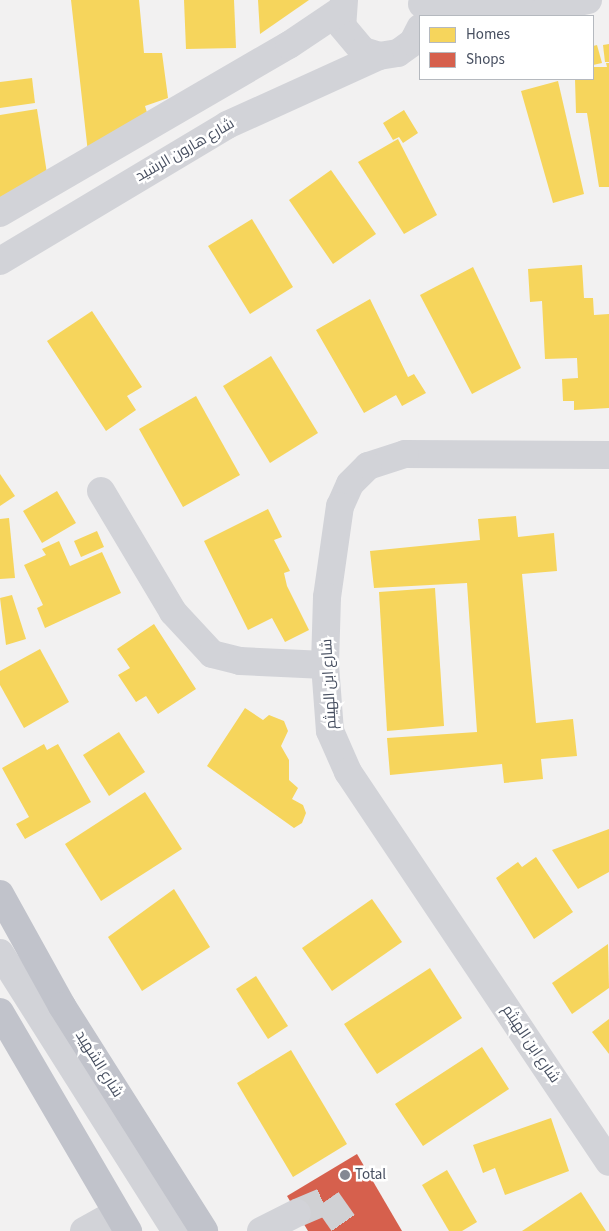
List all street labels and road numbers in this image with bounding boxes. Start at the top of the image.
street label: شارع هارون الرشيد [132,114,238,186]
street label: شارع ابن الهيثم [318,638,340,730]
street label: شارع ابن الهيثم [498,1002,564,1086]
street label: شارع الشهيد [71,1027,127,1101]

